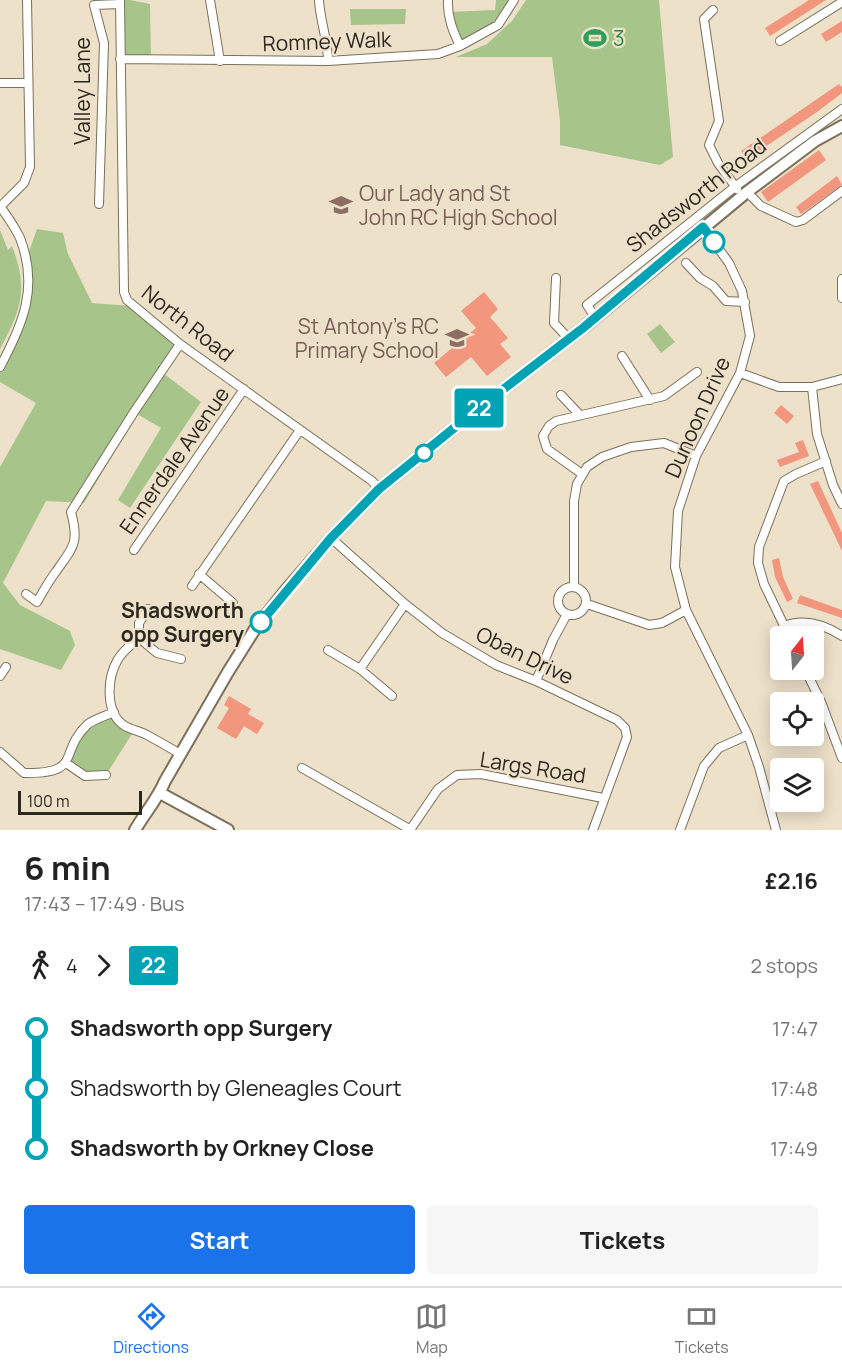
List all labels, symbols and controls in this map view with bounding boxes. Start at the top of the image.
place label: 3 [613,24,625,52]
street label: Romney Walk [262,25,392,57]
sports icon: 3 [582,25,608,51]
street label: Valley Lane [68,37,96,145]
street label: Shadsworth Road [620,131,772,259]
place label: Our Lady and St John RC High School [359,179,558,231]
school or university icon: Our Lady and St John RC High School [328,192,354,218]
unlabelled marker [703,231,725,253]
street label: North Road [136,278,240,368]
place label: St Antony's RC Primary School [295,312,439,364]
school or university icon: St Antony's RC Primary School [444,325,470,351]
street label: Dunoon Drive [658,352,736,482]
street label: Ennerdale Avenue [113,381,235,539]
line badge: 22 [452,388,506,428]
text: 22 [466,394,492,422]
unlabelled marker [415,444,433,462]
place label: Shadsworth opp Surgery [121,596,244,648]
marker: Shadsworth opp Surgery [250,611,272,633]
street label: Oban Drive [472,619,578,691]
north arrow [770,626,824,680]
map controls [770,626,824,812]
button: locate [770,692,824,746]
street label: Largs Road [478,745,588,789]
button: layers [770,758,824,812]
scale bar [18,788,142,816]
text: 100 m [27,790,70,812]
text: 6 min [24,845,111,890]
text: £2.16 [765,866,818,896]
text: 17:43 – 17:49 · Bus [24,890,184,917]
icon: walk [24,949,57,982]
icon: forward [87,949,120,982]
text: 22 [141,951,166,979]
text: 4 [66,952,78,979]
text: 2 stops [750,952,818,979]
text: Shadsworth opp Surgery [70,1013,332,1043]
text: 17:47 [772,1015,818,1042]
text: Shadsworth by Gleneagles Court [70,1073,402,1103]
text: 17:48 [771,1075,818,1102]
text: Shadsworth by Orkney Close [70,1133,374,1163]
text: 17:49 [770,1135,818,1162]
button: Start [24,1205,415,1274]
button: Tickets [427,1205,818,1274]
tab: Directions [113,1300,189,1358]
tab: Map [415,1300,448,1358]
tab: Tickets [675,1300,729,1358]

